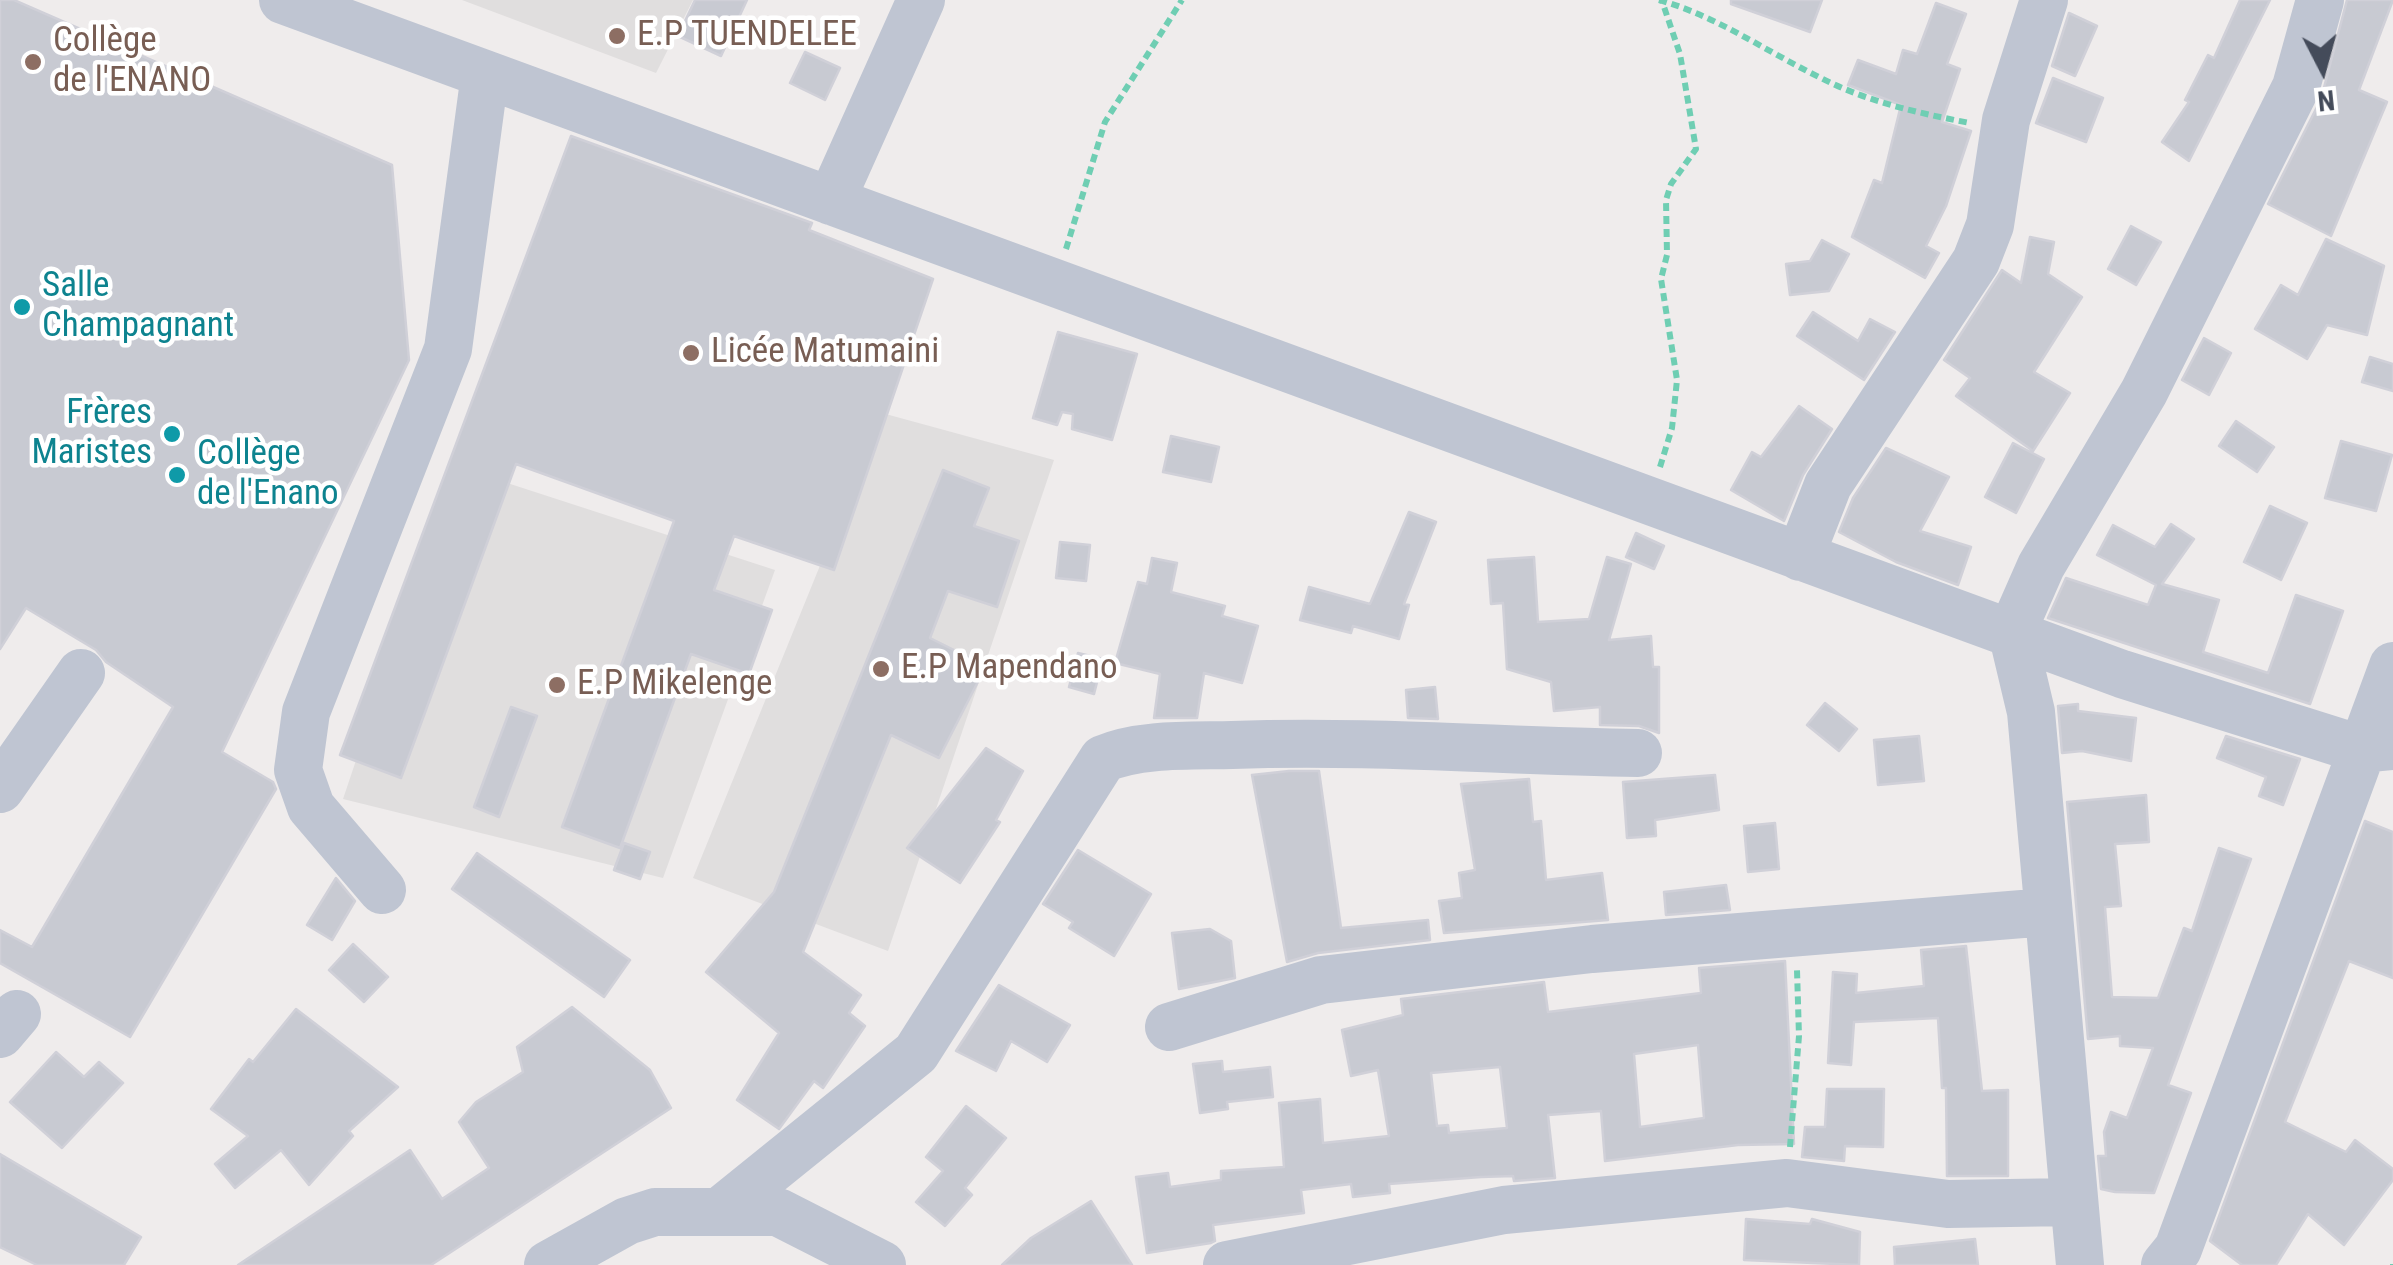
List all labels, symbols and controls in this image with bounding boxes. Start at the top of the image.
place label: E.P TUENDELEE [637,15,857,57]
north arrow [2273,20,2373,120]
place label: Collège de l'ENANO [53,21,211,103]
marker: E.P TUENDELEE [606,25,628,47]
marker: Collège de l'ENANO [22,51,44,73]
text: N [2316,83,2336,118]
place label: Salle Champagnant [42,266,234,348]
marker: Salle Champagnant [11,296,33,318]
place label: Licée Matumaini [711,332,939,374]
marker: Licée Matumaini [680,342,702,364]
place label: Frères Maristes [31,393,152,475]
marker: Frères Maristes [161,423,183,445]
place label: Collège de l'Enano [197,434,339,516]
marker: Collège de l'Enano [166,464,188,486]
place label: E.P Mapendano [901,648,1118,690]
marker: E.P Mapendano [870,658,892,680]
place label: E.P Mikelenge [577,664,772,706]
marker: E.P Mikelenge [546,674,568,696]

